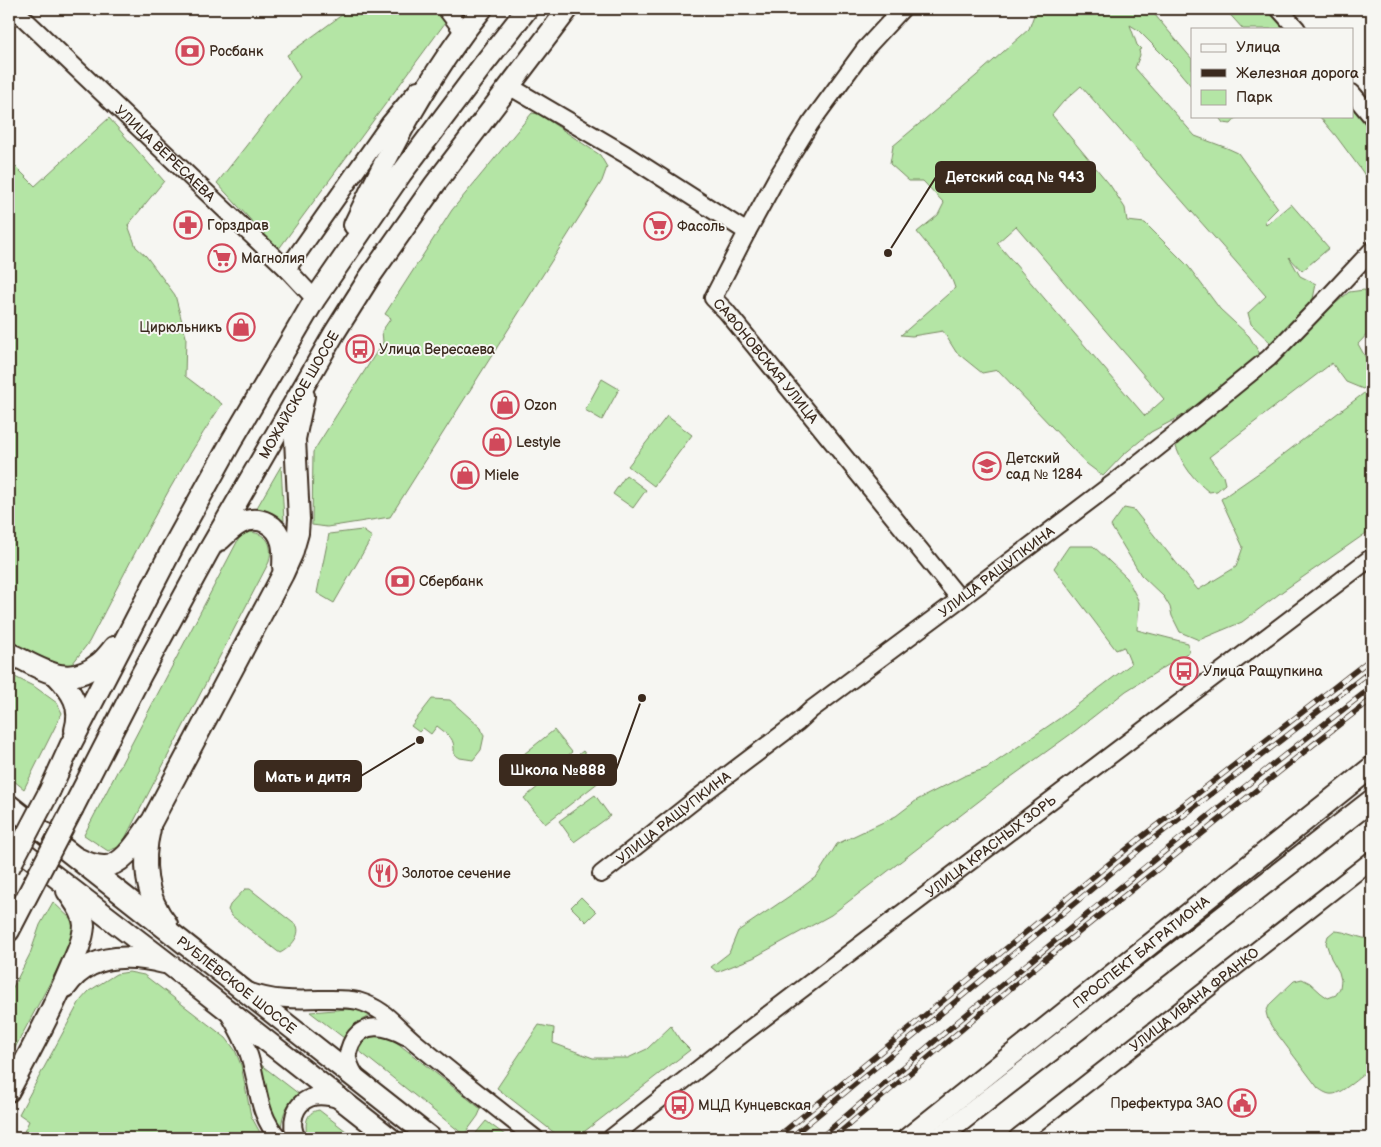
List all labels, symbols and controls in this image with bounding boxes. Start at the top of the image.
legend [1191,28,1354,118]
bank icon: Росбанк [175,36,205,66]
text: Улица [1236,38,1281,57]
place label: Росбанк [209,43,264,60]
text: Железная дорога [1236,64,1359,83]
text: Парк [1236,88,1273,107]
street label: УЛИЦА ВЕРЕСАЕВА [112,101,219,205]
callout: Детский сад № 943 [936,162,1095,192]
text: Детский сад № 943 [945,168,1085,187]
pharmacy icon: Горздрав [173,210,203,240]
supermarket icon: Фасоль [643,211,673,241]
place label: Горздрав [207,217,269,234]
place label: Фасоль [677,218,725,235]
supermarket icon: Магнолия [207,243,237,273]
place label: Магнолия [241,250,305,267]
street label: САФОНОВСКАЯ УЛИЦА [710,295,822,427]
shop icon: Цирюльникъ [226,312,256,342]
place label: Цирюльникъ [139,319,222,336]
street label: МОЖАЙСКОЕ ШОССЕ [255,328,342,462]
bus stop icon: Улица Вересаева [345,334,375,364]
place label: Улица Вересаева [379,341,496,358]
shop icon: Ozon [490,390,520,420]
place label: Ozon [524,397,557,414]
shop icon: Lestyle [482,427,512,457]
place label: Lestyle [516,434,561,451]
place label: Детский сад № 1284 [1006,450,1083,483]
school or university icon: Детский сад № 1284 [972,451,1002,481]
shop icon: Miele [450,460,480,490]
place label: Miele [484,467,519,484]
street label: УЛИЦА РАЩУПКИНА [935,522,1058,620]
bank icon: Сбербанк [385,566,415,596]
place label: Сбербанк [419,573,484,590]
bus stop icon: Улица Ращупкина [1169,656,1199,686]
place label: Улица Ращупкина [1203,663,1324,680]
callout: Школа №888 [500,755,616,785]
callout: Мать и дитя [255,761,361,791]
text: Школа №888 [510,761,606,780]
street label: УЛИЦА РАЩУПКИНА [613,767,734,867]
text: Мать и дитя [265,768,351,787]
street label: УЛИЦА КРАСНЫХ ЗОРЬ [922,791,1059,901]
restaurant icon: Золотое сечение [368,858,398,888]
place label: Золотое сечение [402,865,511,882]
street label: ПРОСПЕКТ БАГРАТИОНА [1069,892,1213,1012]
street label: РУБЛЁВСКОЕ ШОССЕ [173,932,300,1037]
street label: УЛИЦА ИВАНА ФРАНКО [1126,943,1262,1055]
public building icon: Префектура ЗАО [1227,1088,1257,1118]
bus stop icon: МЦД Кунцевская [664,1090,694,1120]
place label: Префектура ЗАО [1110,1095,1223,1112]
place label: МЦД Кунцевская [698,1097,811,1114]

